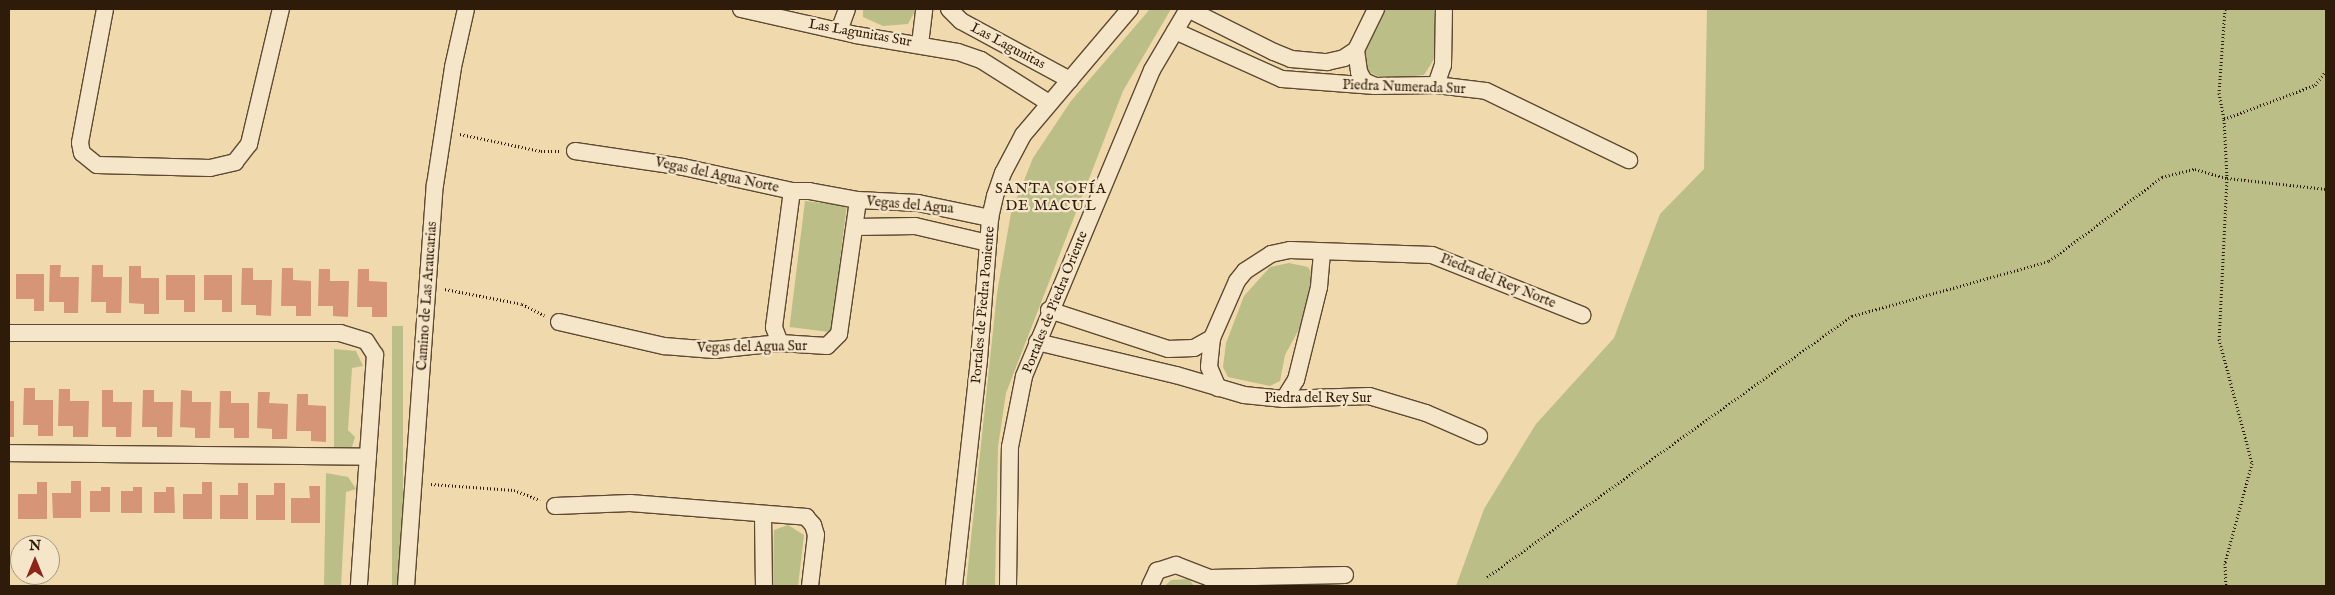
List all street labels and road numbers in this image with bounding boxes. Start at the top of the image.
street label: Las Lagunitas Sur [807,16,913,50]
street label: Las Lagunitas [968,19,1048,73]
street label: Piedra Numerada Sur [1342,76,1466,98]
street label: Vegas del Agua Norte [653,154,781,196]
street label: Vegas del Agua [866,193,954,217]
street label: Camino de Las Araucarias [413,221,441,371]
street label: Portales de Piedra Poniente [968,226,998,384]
street label: Portales de Piedra Oriente [1019,228,1091,376]
street label: Piedra del Rey Norte [1438,250,1558,312]
street label: Vegas del Agua Sur [697,338,807,356]
street label: Piedra del Rey Sur [1264,390,1372,406]

